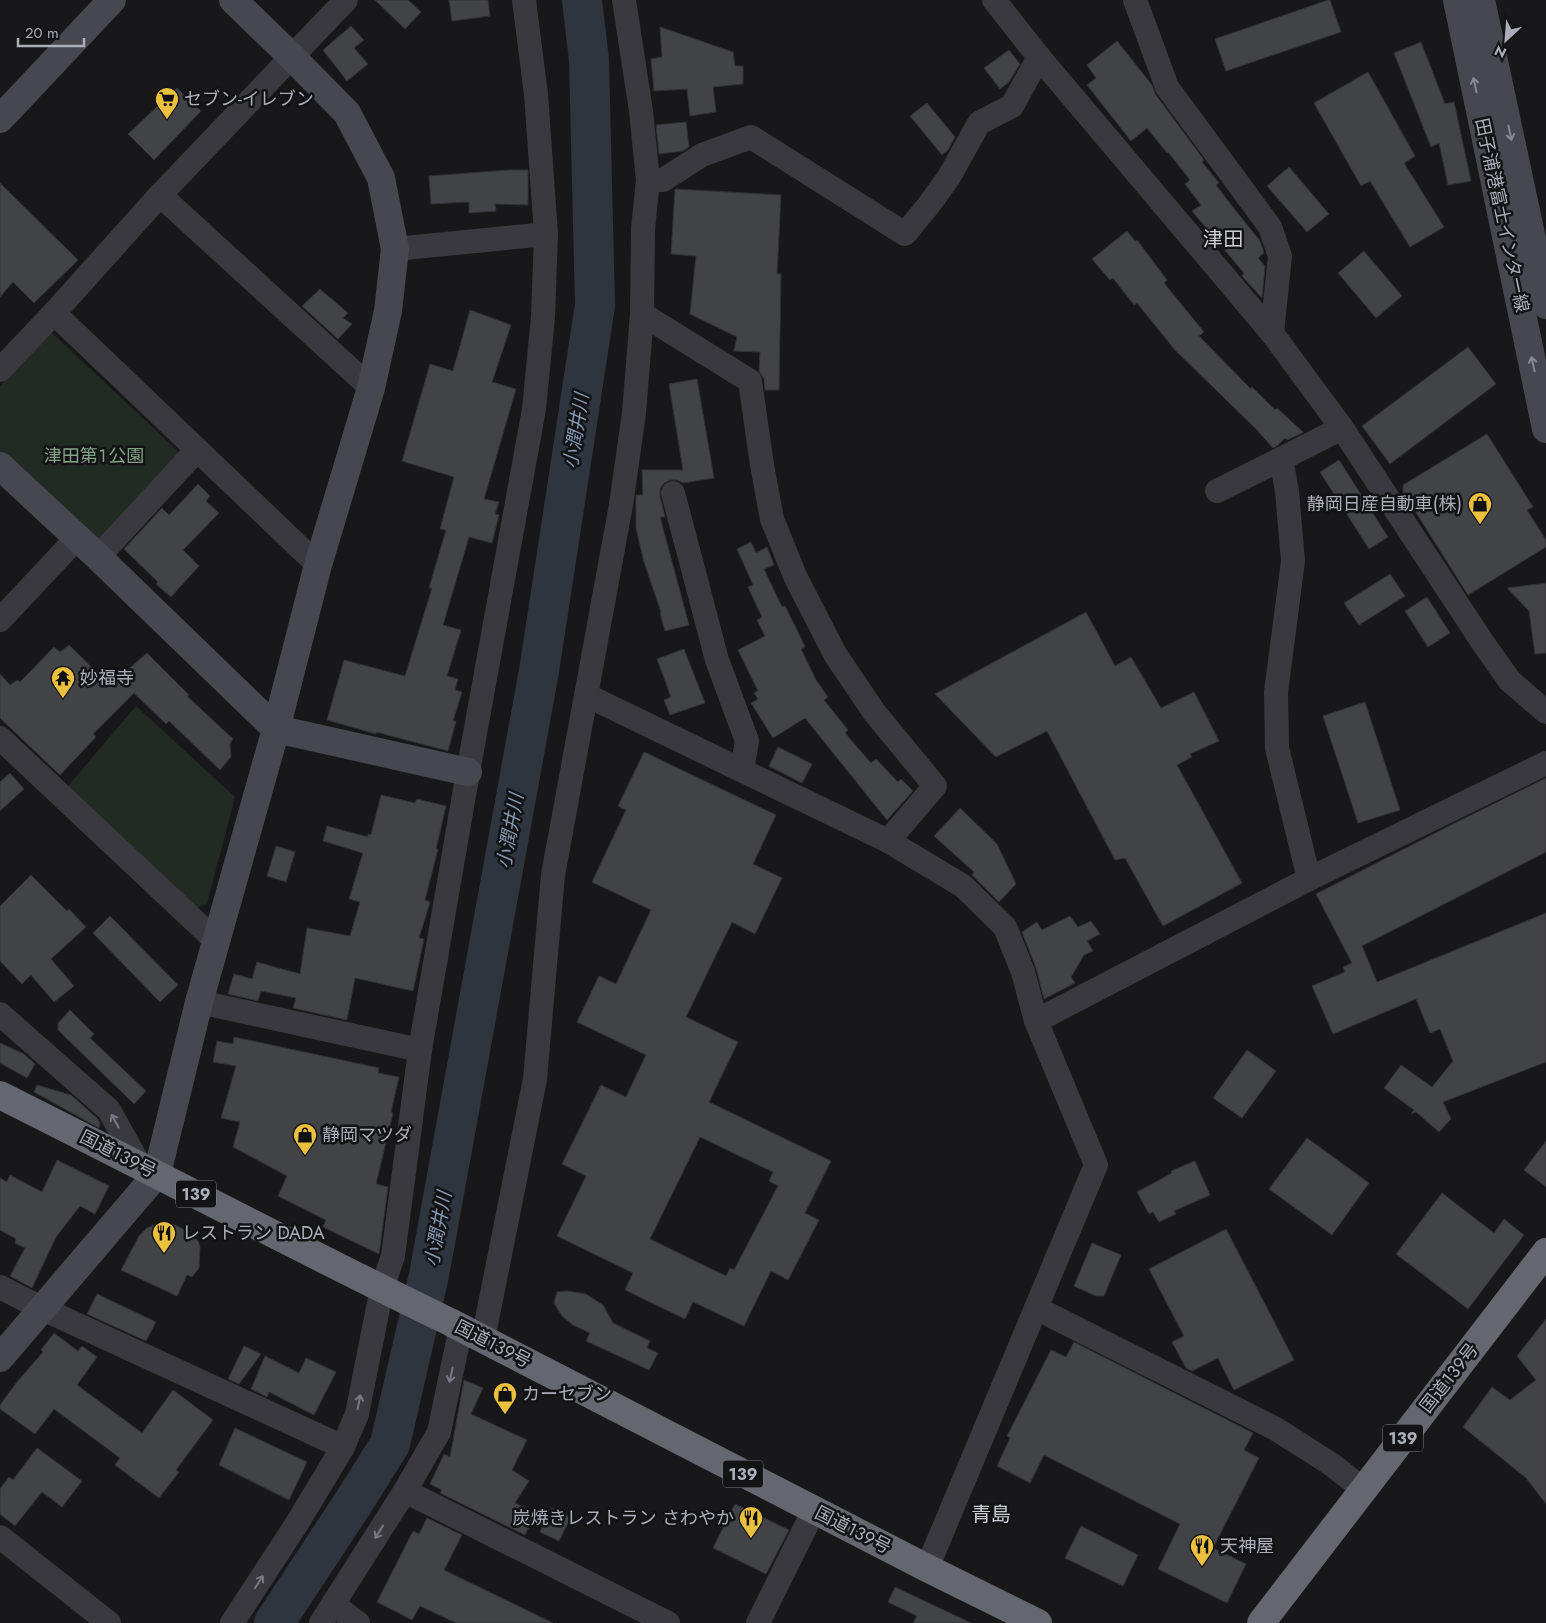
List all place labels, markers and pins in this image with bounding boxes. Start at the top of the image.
supermarket icon: セブン-イレブン [154,86,180,120]
place label: セブン-イレブン [184,86,314,112]
place label: 静岡日産自動車(株) [1307,491,1462,517]
shop icon: 静岡日産自動車(株) [1467,491,1493,525]
temple icon: 妙福寺 [50,665,76,699]
place label: 妙福寺 [80,665,134,691]
shop icon: 静岡マツダ [292,1122,318,1156]
place label: 静岡マツダ [322,1122,412,1148]
restaurant icon: レストラン DADA [151,1220,177,1254]
place label: レストラン DADA [182,1220,325,1246]
shop icon: カーセブン [492,1381,518,1415]
place label: カーセブン [522,1381,612,1407]
place label: 炭焼きレストラン さわやか [513,1505,734,1531]
restaurant icon: 炭焼きレストラン さわやか [738,1505,764,1539]
restaurant icon: 天神屋 [1189,1533,1215,1567]
place label: 天神屋 [1220,1533,1274,1559]

